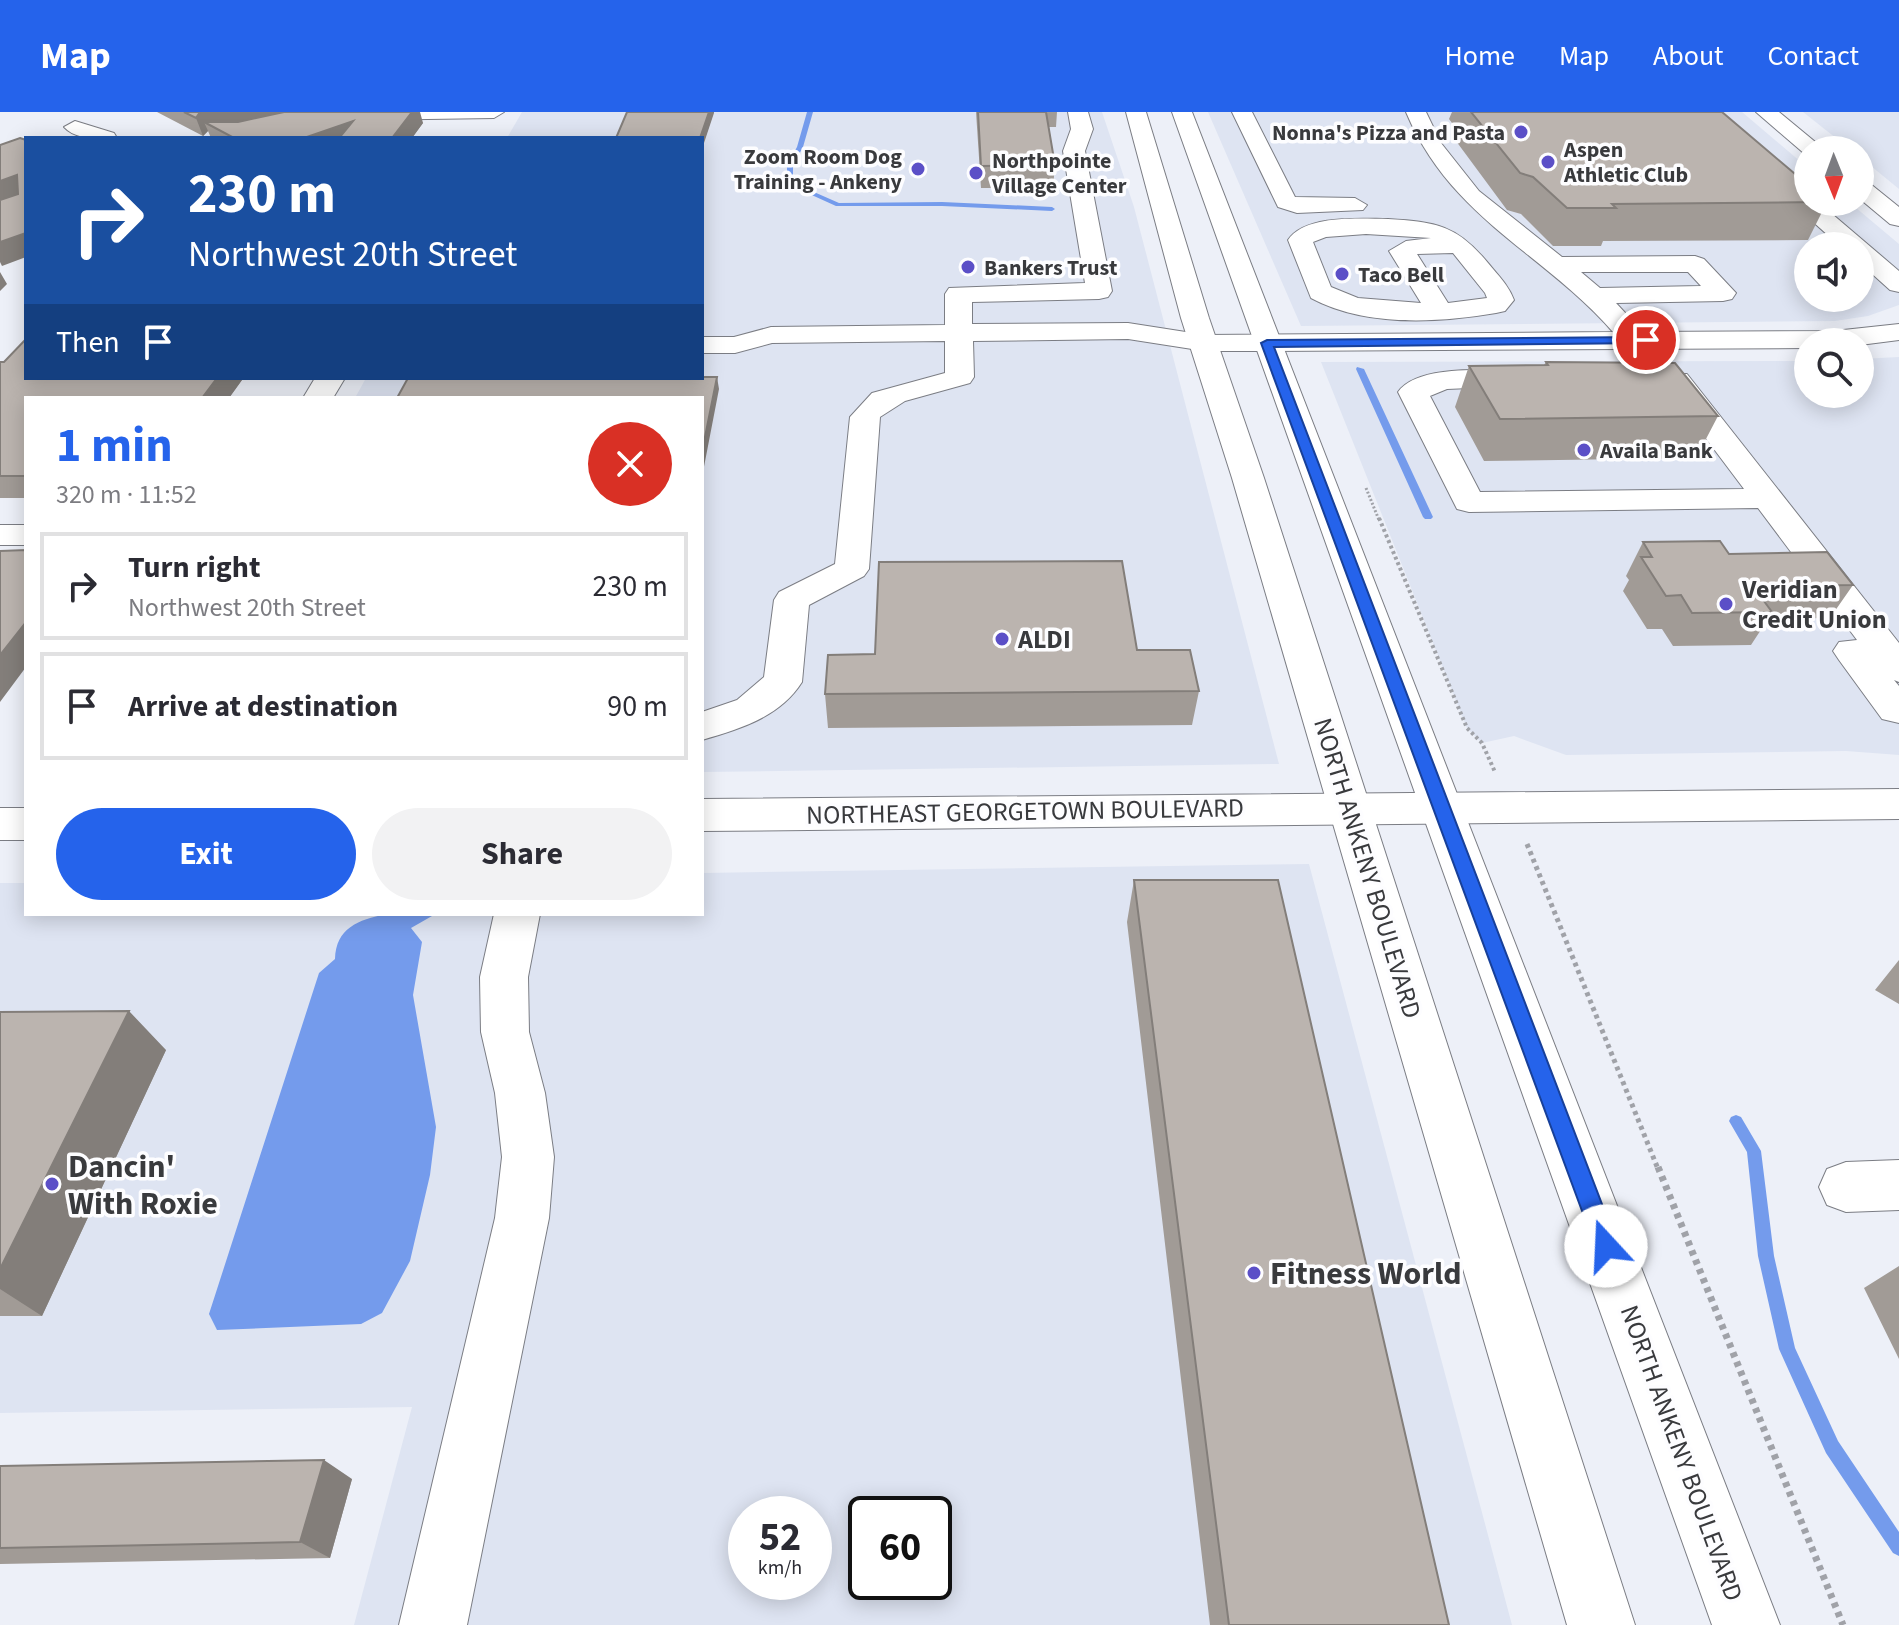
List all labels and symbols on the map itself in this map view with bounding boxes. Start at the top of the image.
place label: Nonna's Pizza and Pasta [1272,117,1505,149]
marker: Nonna's Pizza and Pasta [1512,123,1530,141]
place label: Aspen Athletic Club [1563,134,1688,191]
north arrow [1794,136,1874,216]
place label: Zoom Room Dog Training - Ankeny [734,141,903,198]
place label: Northpointe Village Center [991,145,1127,202]
marker: Aspen Athletic Club [1539,153,1557,171]
marker: Zoom Room Dog Training - Ankeny [909,160,927,178]
marker: Northpointe Village Center [967,164,985,182]
place label: Bankers Trust [984,252,1118,284]
marker: Bankers Trust [959,258,977,276]
place label: Taco Bell [1358,259,1445,291]
marker: Taco Bell [1333,265,1351,283]
pin [1612,306,1680,374]
place label: Availa Bank [1599,435,1713,467]
marker: Availa Bank [1575,441,1593,459]
place label: Veridian Credit Union [1741,571,1887,638]
marker: Veridian Credit Union [1717,595,1735,613]
place label: ALDI [1017,621,1071,658]
marker: ALDI [993,630,1011,648]
street label: NORTH ANKENY BOULEVARD [1304,713,1431,1023]
street label: NORTHEAST GEORGETOWN BOULEVARD [806,789,1244,834]
place label: Dancin' With Roxie [68,1144,218,1227]
marker: Dancin' With Roxie [43,1175,61,1193]
position arrow [1564,1204,1648,1288]
place label: Fitness World [1270,1251,1462,1297]
marker: Fitness World [1245,1264,1263,1282]
street label: NORTH ANKENY BOULEVARD [1611,1300,1752,1606]
speed limit sign: 60 [848,1496,952,1600]

